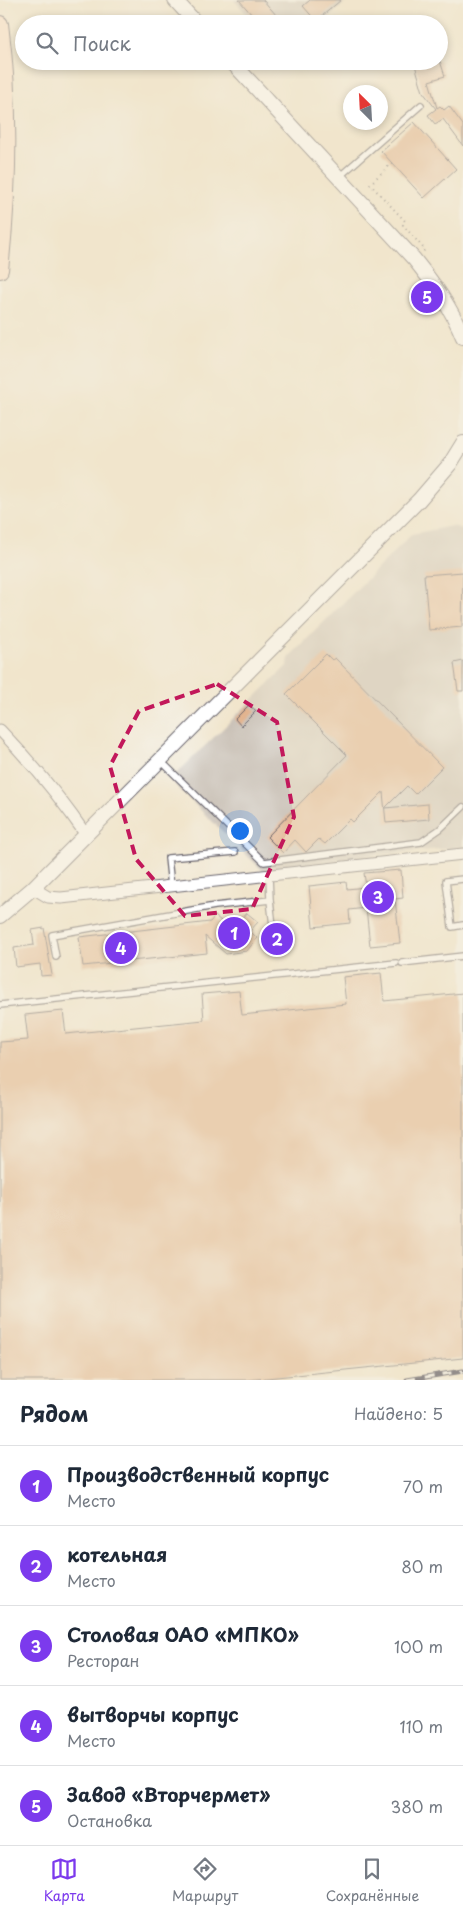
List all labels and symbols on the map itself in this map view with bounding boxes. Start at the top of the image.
north arrow [343,85,388,130]
pin: 5 [411,278,443,316]
your location [227,818,253,844]
pin: 3 [362,878,394,916]
pin: 1 [218,914,250,952]
pin: 2 [261,920,293,958]
pin: 4 [105,929,137,967]

